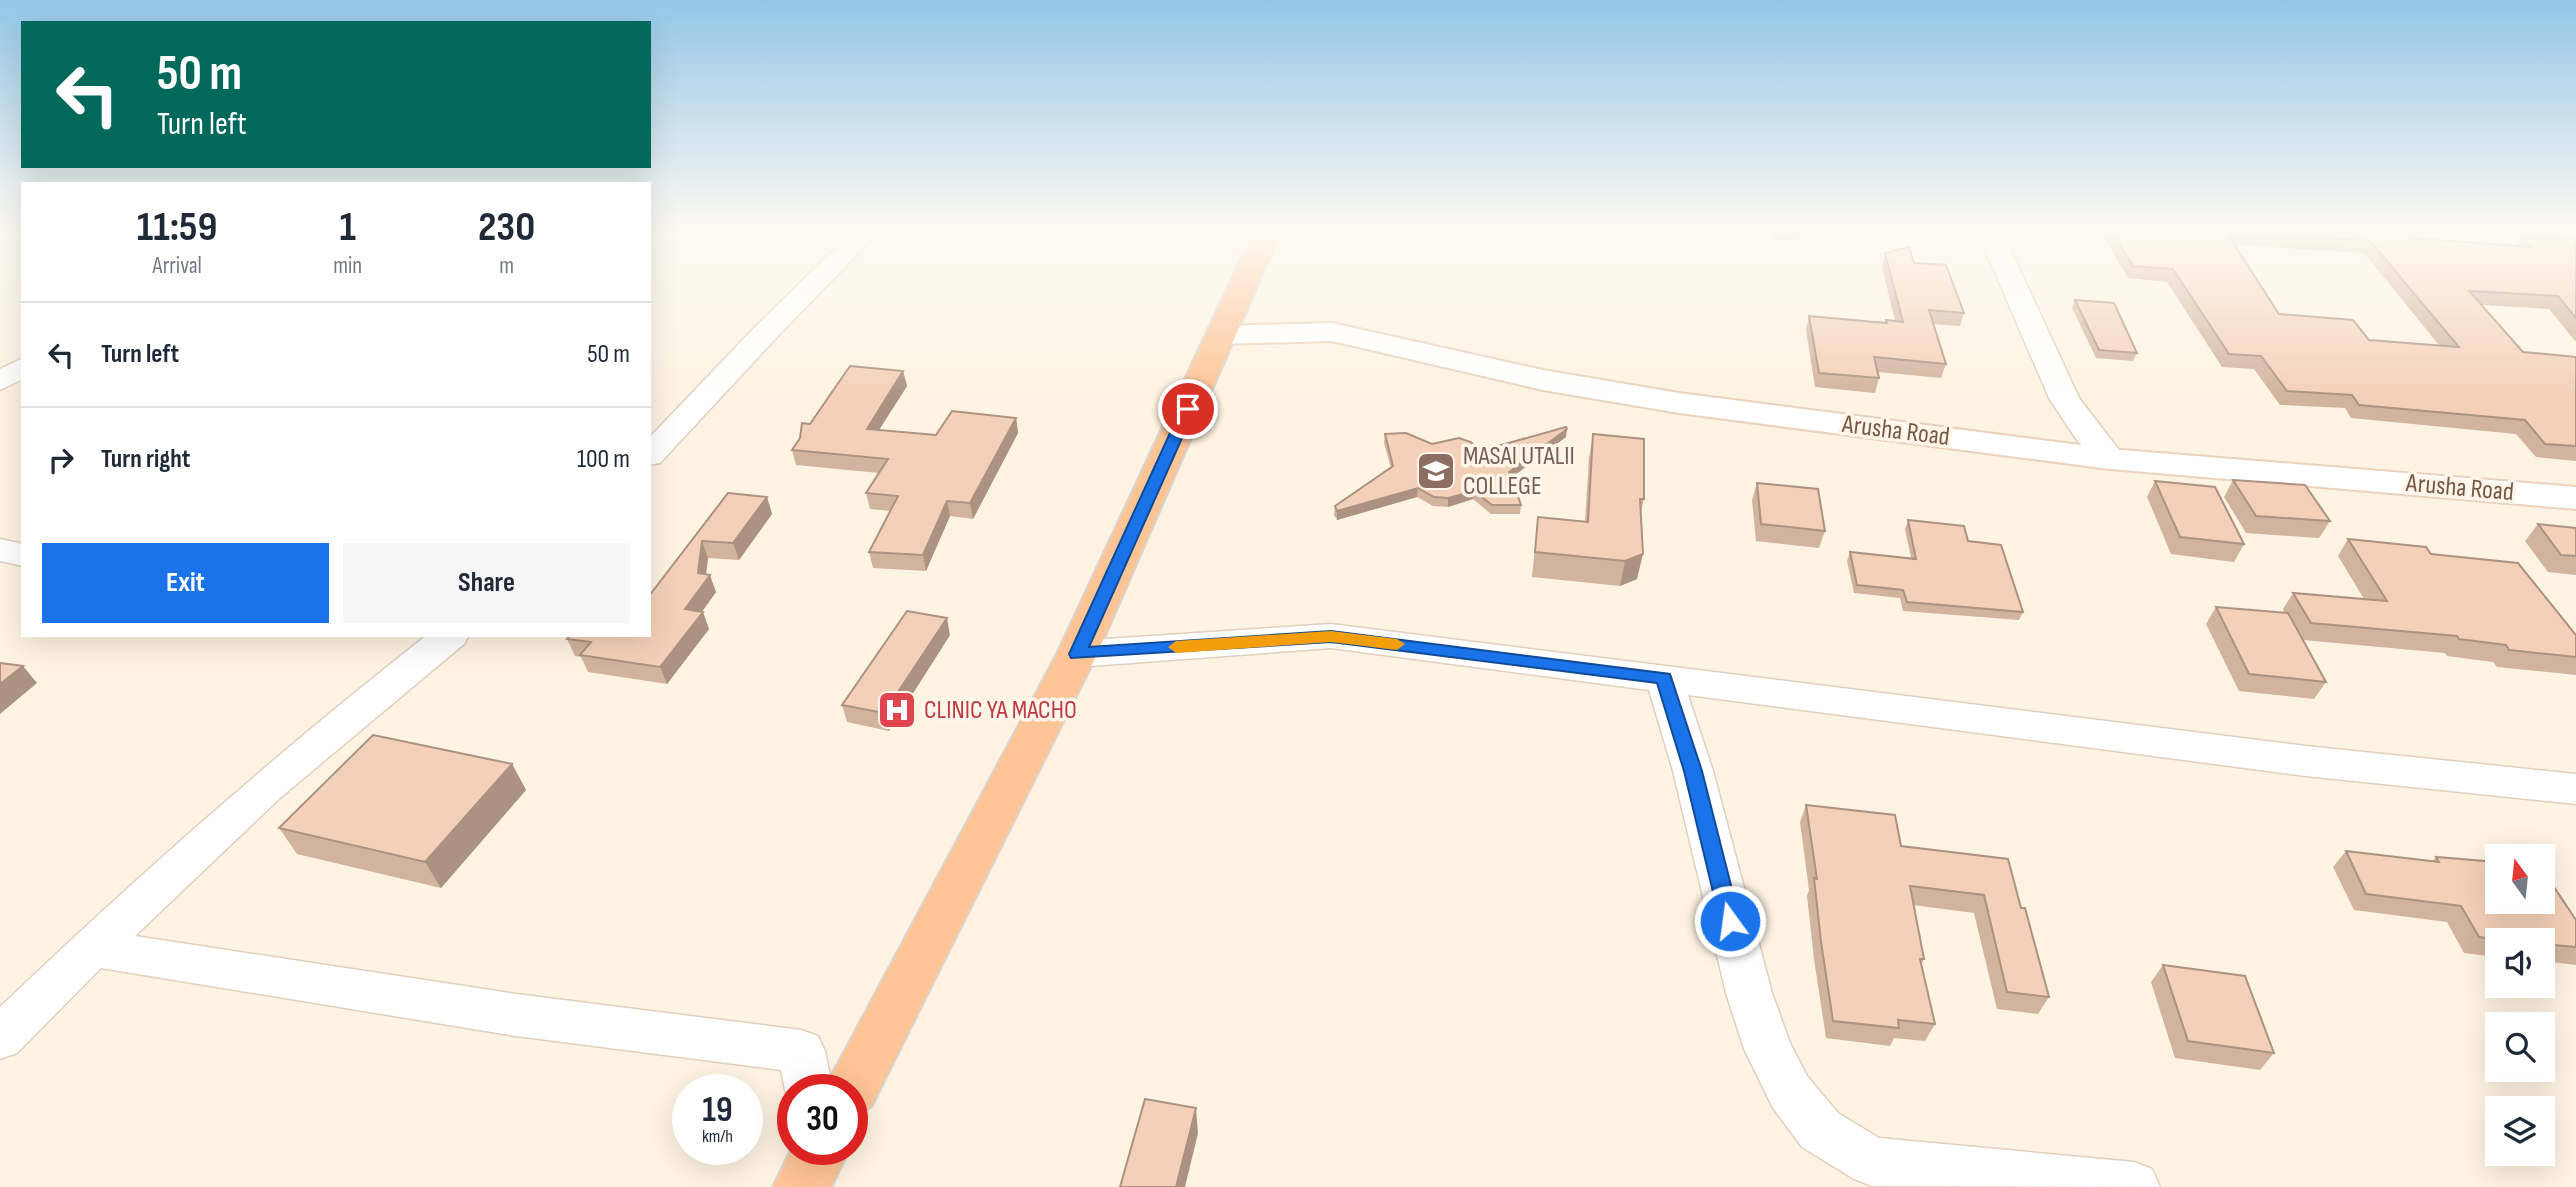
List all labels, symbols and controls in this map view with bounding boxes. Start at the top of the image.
text: 50 m [157,45,242,104]
icon: left [42,49,133,140]
text: Turn left [157,105,247,144]
text: 11:59 [137,202,217,253]
text: 1 [339,202,356,253]
text: 230 [478,202,535,253]
text: Arrival [152,252,202,280]
text: min [333,252,362,280]
text: m [499,252,514,280]
icon: left [42,336,80,374]
text: Turn left [101,339,179,370]
text: 50 m [587,339,630,370]
pin [1158,379,1218,439]
icon: arrive [1169,390,1207,428]
street label: Arusha Road [1840,409,1951,453]
icon: right [42,441,80,479]
place label: MASAI UTALII COLLEGE [1463,441,1575,502]
text: Turn right [101,444,190,475]
text: 100 m [577,444,630,475]
school or university icon: MASAI UTALII COLLEGE [1415,450,1457,492]
street label: Arusha Road [2404,468,2515,508]
button: Exit [42,543,329,623]
button: Share [343,543,630,623]
hospital icon: CLINIC YA MACHO [876,689,918,731]
place label: CLINIC YA MACHO [924,695,1077,726]
north arrow [2485,844,2555,914]
map controls [2485,844,2555,1166]
position arrow [1693,884,1767,958]
button: sound [2485,928,2555,998]
button: search [2485,1012,2555,1082]
speed limit sign: 30 [777,1074,868,1165]
text: 19 [702,1089,733,1132]
button: layers [2485,1096,2555,1166]
text: km/h [702,1126,733,1147]

